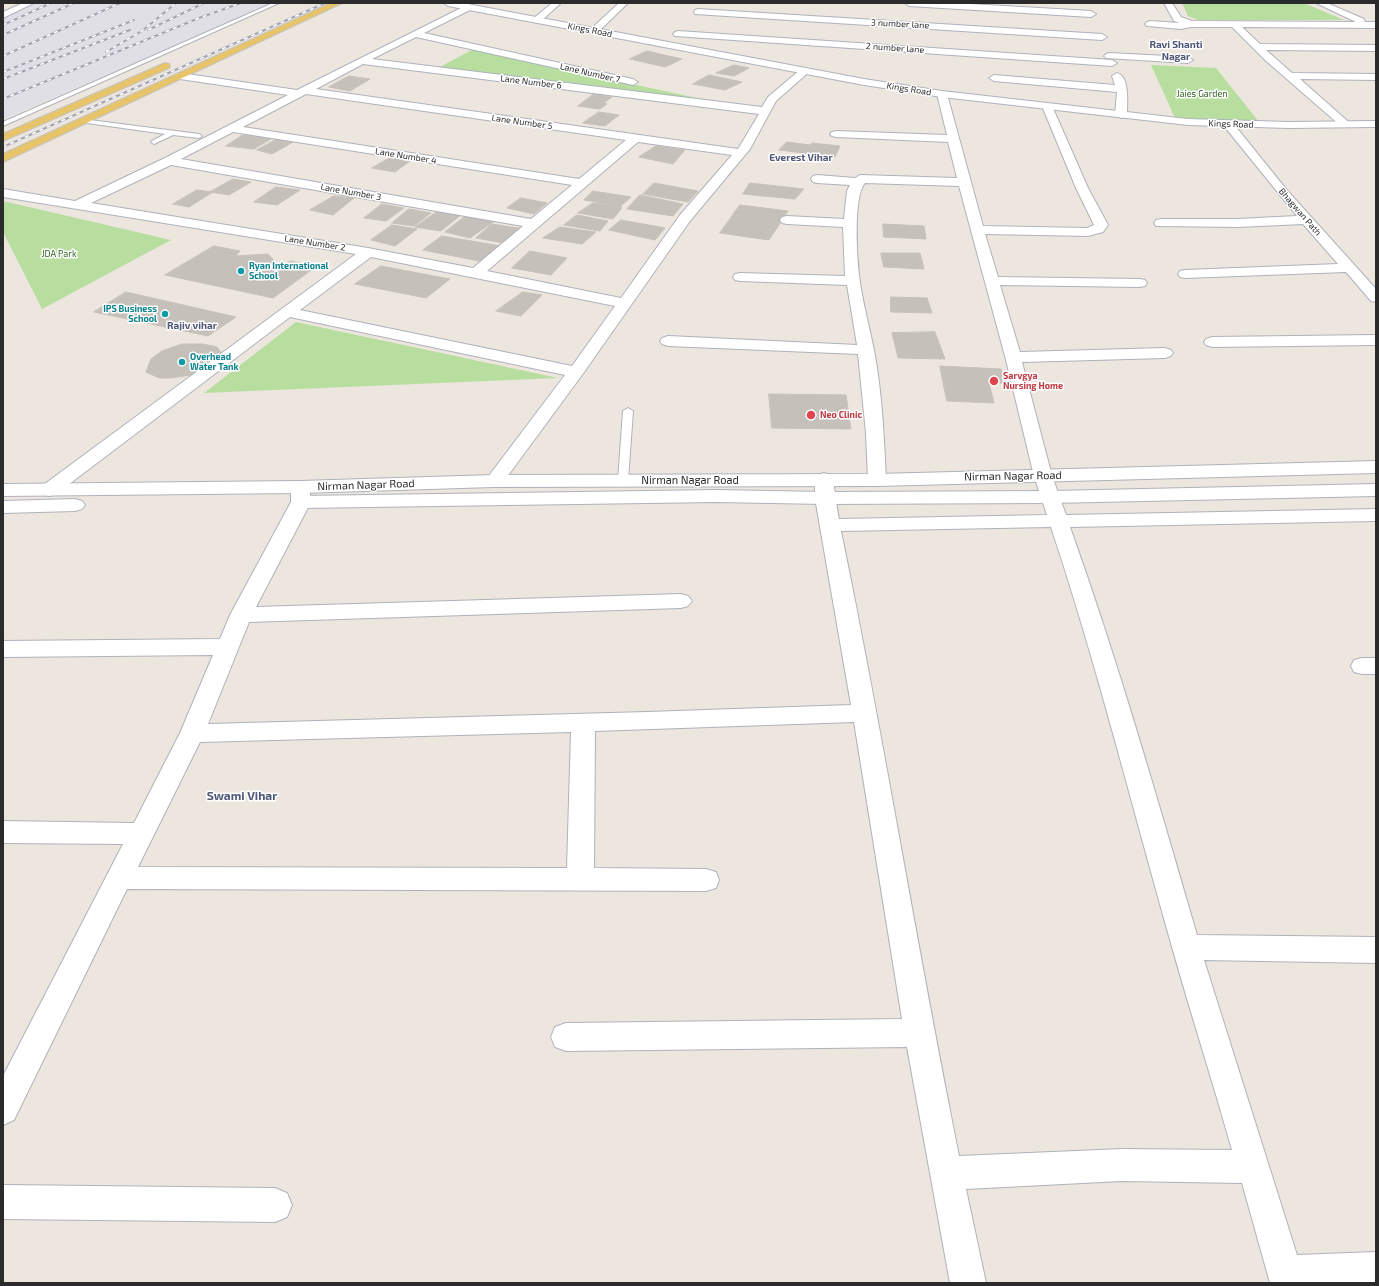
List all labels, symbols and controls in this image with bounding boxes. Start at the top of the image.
street label: 3 number lane [871,17,929,31]
street label: Kings Road [567,20,613,40]
district label: Ravi Shanti Nagar [1149,39,1203,62]
street label: 2 number lane [865,41,925,55]
street label: Lane Number 7 [559,61,621,85]
street label: Lane Number 6 [500,73,562,91]
street label: Kings Road [886,80,932,98]
park label: Jaies Garden [1177,89,1227,99]
street label: Lane Number 5 [491,112,553,132]
street label: Kings Road [1208,118,1254,130]
street label: Lane Number 4 [374,146,438,166]
district label: Everest Vihar [769,152,833,164]
street label: Lane Number 3 [320,181,382,203]
street label: Bhagwan Path [1277,186,1323,238]
street label: Lane Number 2 [284,233,346,253]
park label: JDA Park [41,249,77,259]
place label: Ryan International School [249,261,328,282]
marker: Ryan International School [236,266,246,276]
place label: IPS Business School [103,304,157,325]
marker: IPS Business School [160,309,170,319]
district label: Rajiv vihar [167,320,217,332]
place label: Overhead Water Tank [190,352,239,373]
marker: Overhead Water Tank [177,357,187,367]
place label: Sarvgya Nursing Home [1003,371,1063,392]
marker: Sarvgya Nursing Home [988,375,1000,387]
marker: Neo Clinic [805,409,817,421]
place label: Neo Clinic [820,410,862,420]
street label: Nirman Nagar Road [964,469,1062,483]
street label: Nirman Nagar Road [641,473,739,487]
street label: Nirman Nagar Road [317,477,415,493]
district label: Swami Vihar [207,789,277,803]

